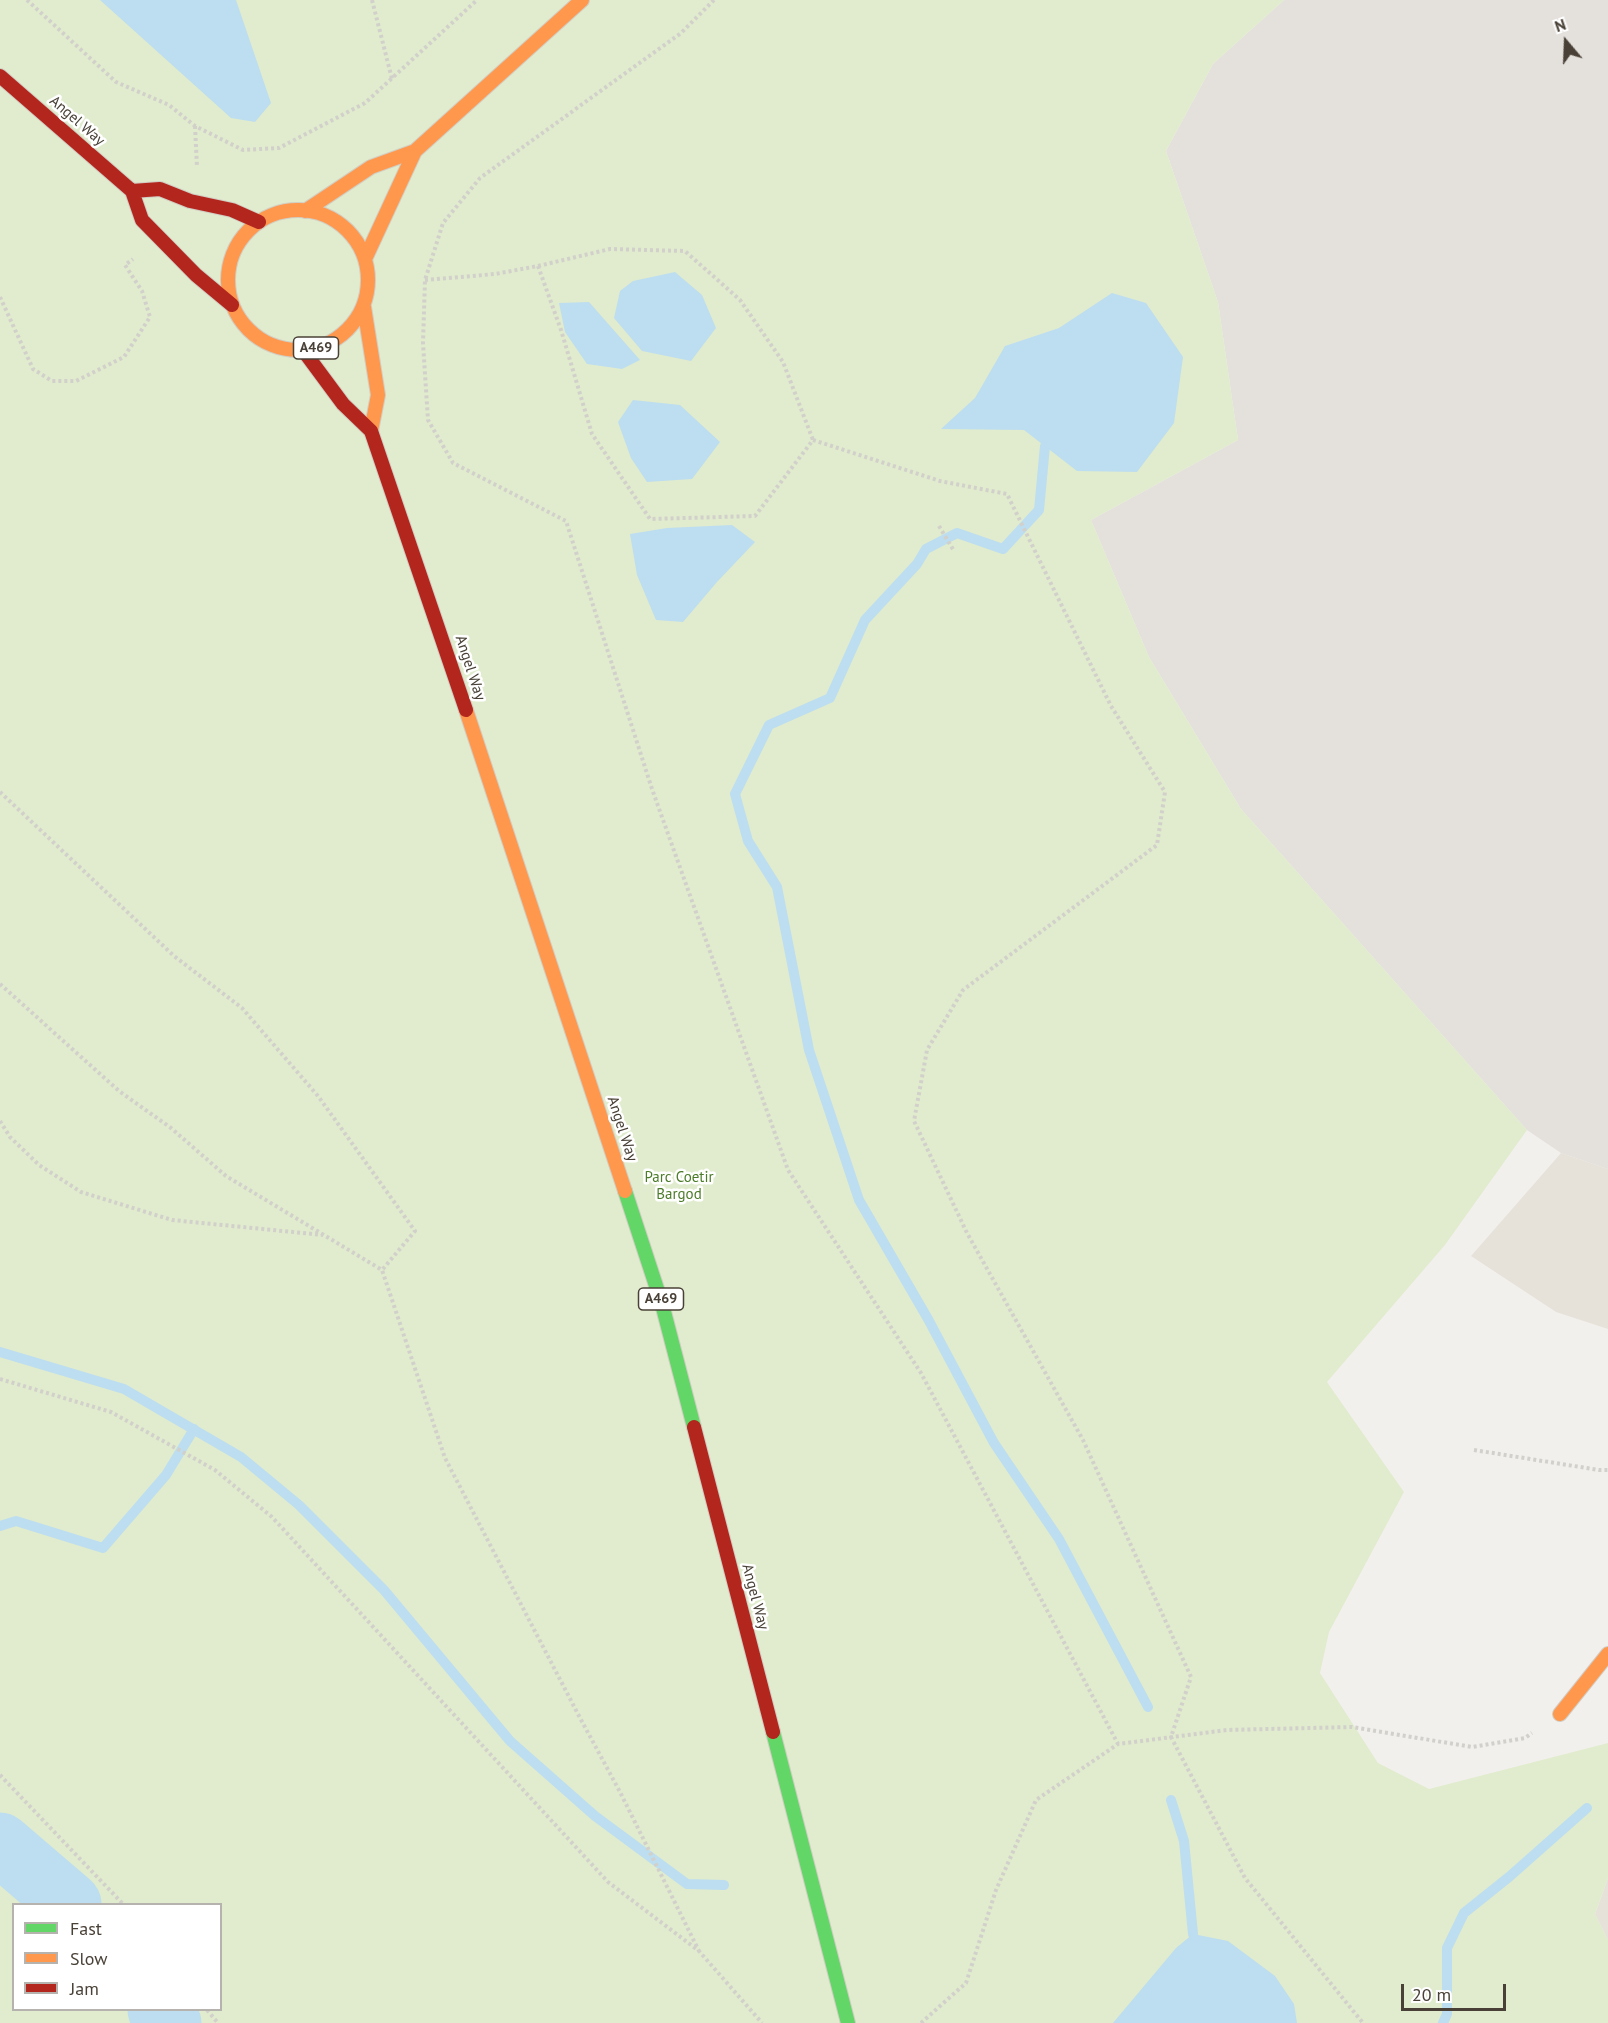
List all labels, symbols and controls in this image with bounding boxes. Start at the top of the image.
north arrow [1536,12,1596,72]
text: N [1552,14,1568,36]
street label: Angel Way [46,92,108,150]
road number: A469 [294,337,338,359]
street label: Angel Way [451,633,489,703]
street label: Angel Way [603,1094,641,1164]
park label: Parc Coetir Bargod [644,1169,714,1204]
road number: A469 [638,1288,684,1310]
street label: Angel Way [738,1562,772,1632]
legend [12,1903,222,2011]
text: Fast [70,1917,102,1940]
text: Slow [70,1947,108,1970]
scale bar [1404,1972,1509,2010]
text: Jam [70,1977,99,2000]
text: 20 m [1412,1983,1451,2006]

